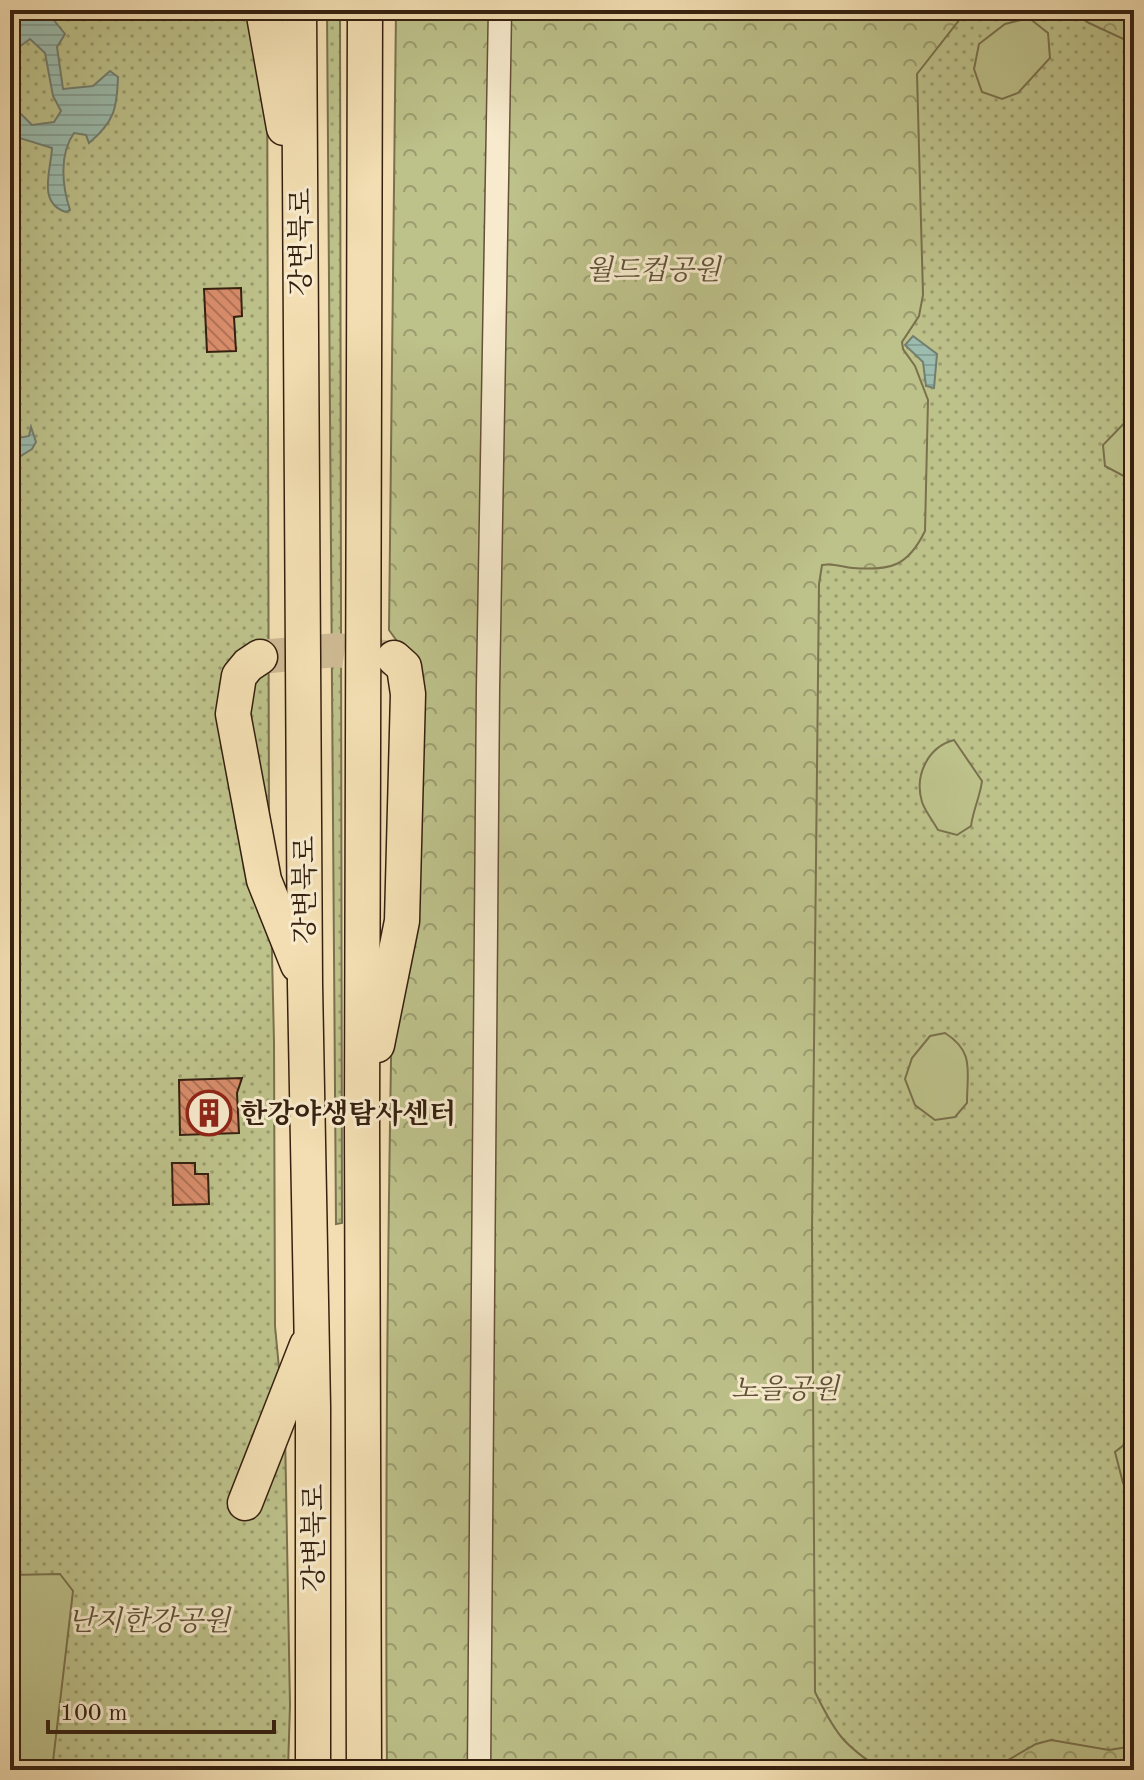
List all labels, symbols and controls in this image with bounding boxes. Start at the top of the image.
street label: 강변북로 [286,188,317,296]
park label: 월드컵공원 [585,255,723,286]
street label: 강변북로 [290,836,321,944]
building icon: 한강야생탐사센터 [185,1089,233,1137]
place label: 한강야생탐사센터 [240,1098,456,1130]
park label: 노을공원 [731,1374,841,1405]
street label: 강변북로 [299,1484,330,1592]
park label: 난지한강공원 [68,1606,232,1637]
scale bar [48,1684,274,1734]
text: 100 m [60,1702,128,1726]

